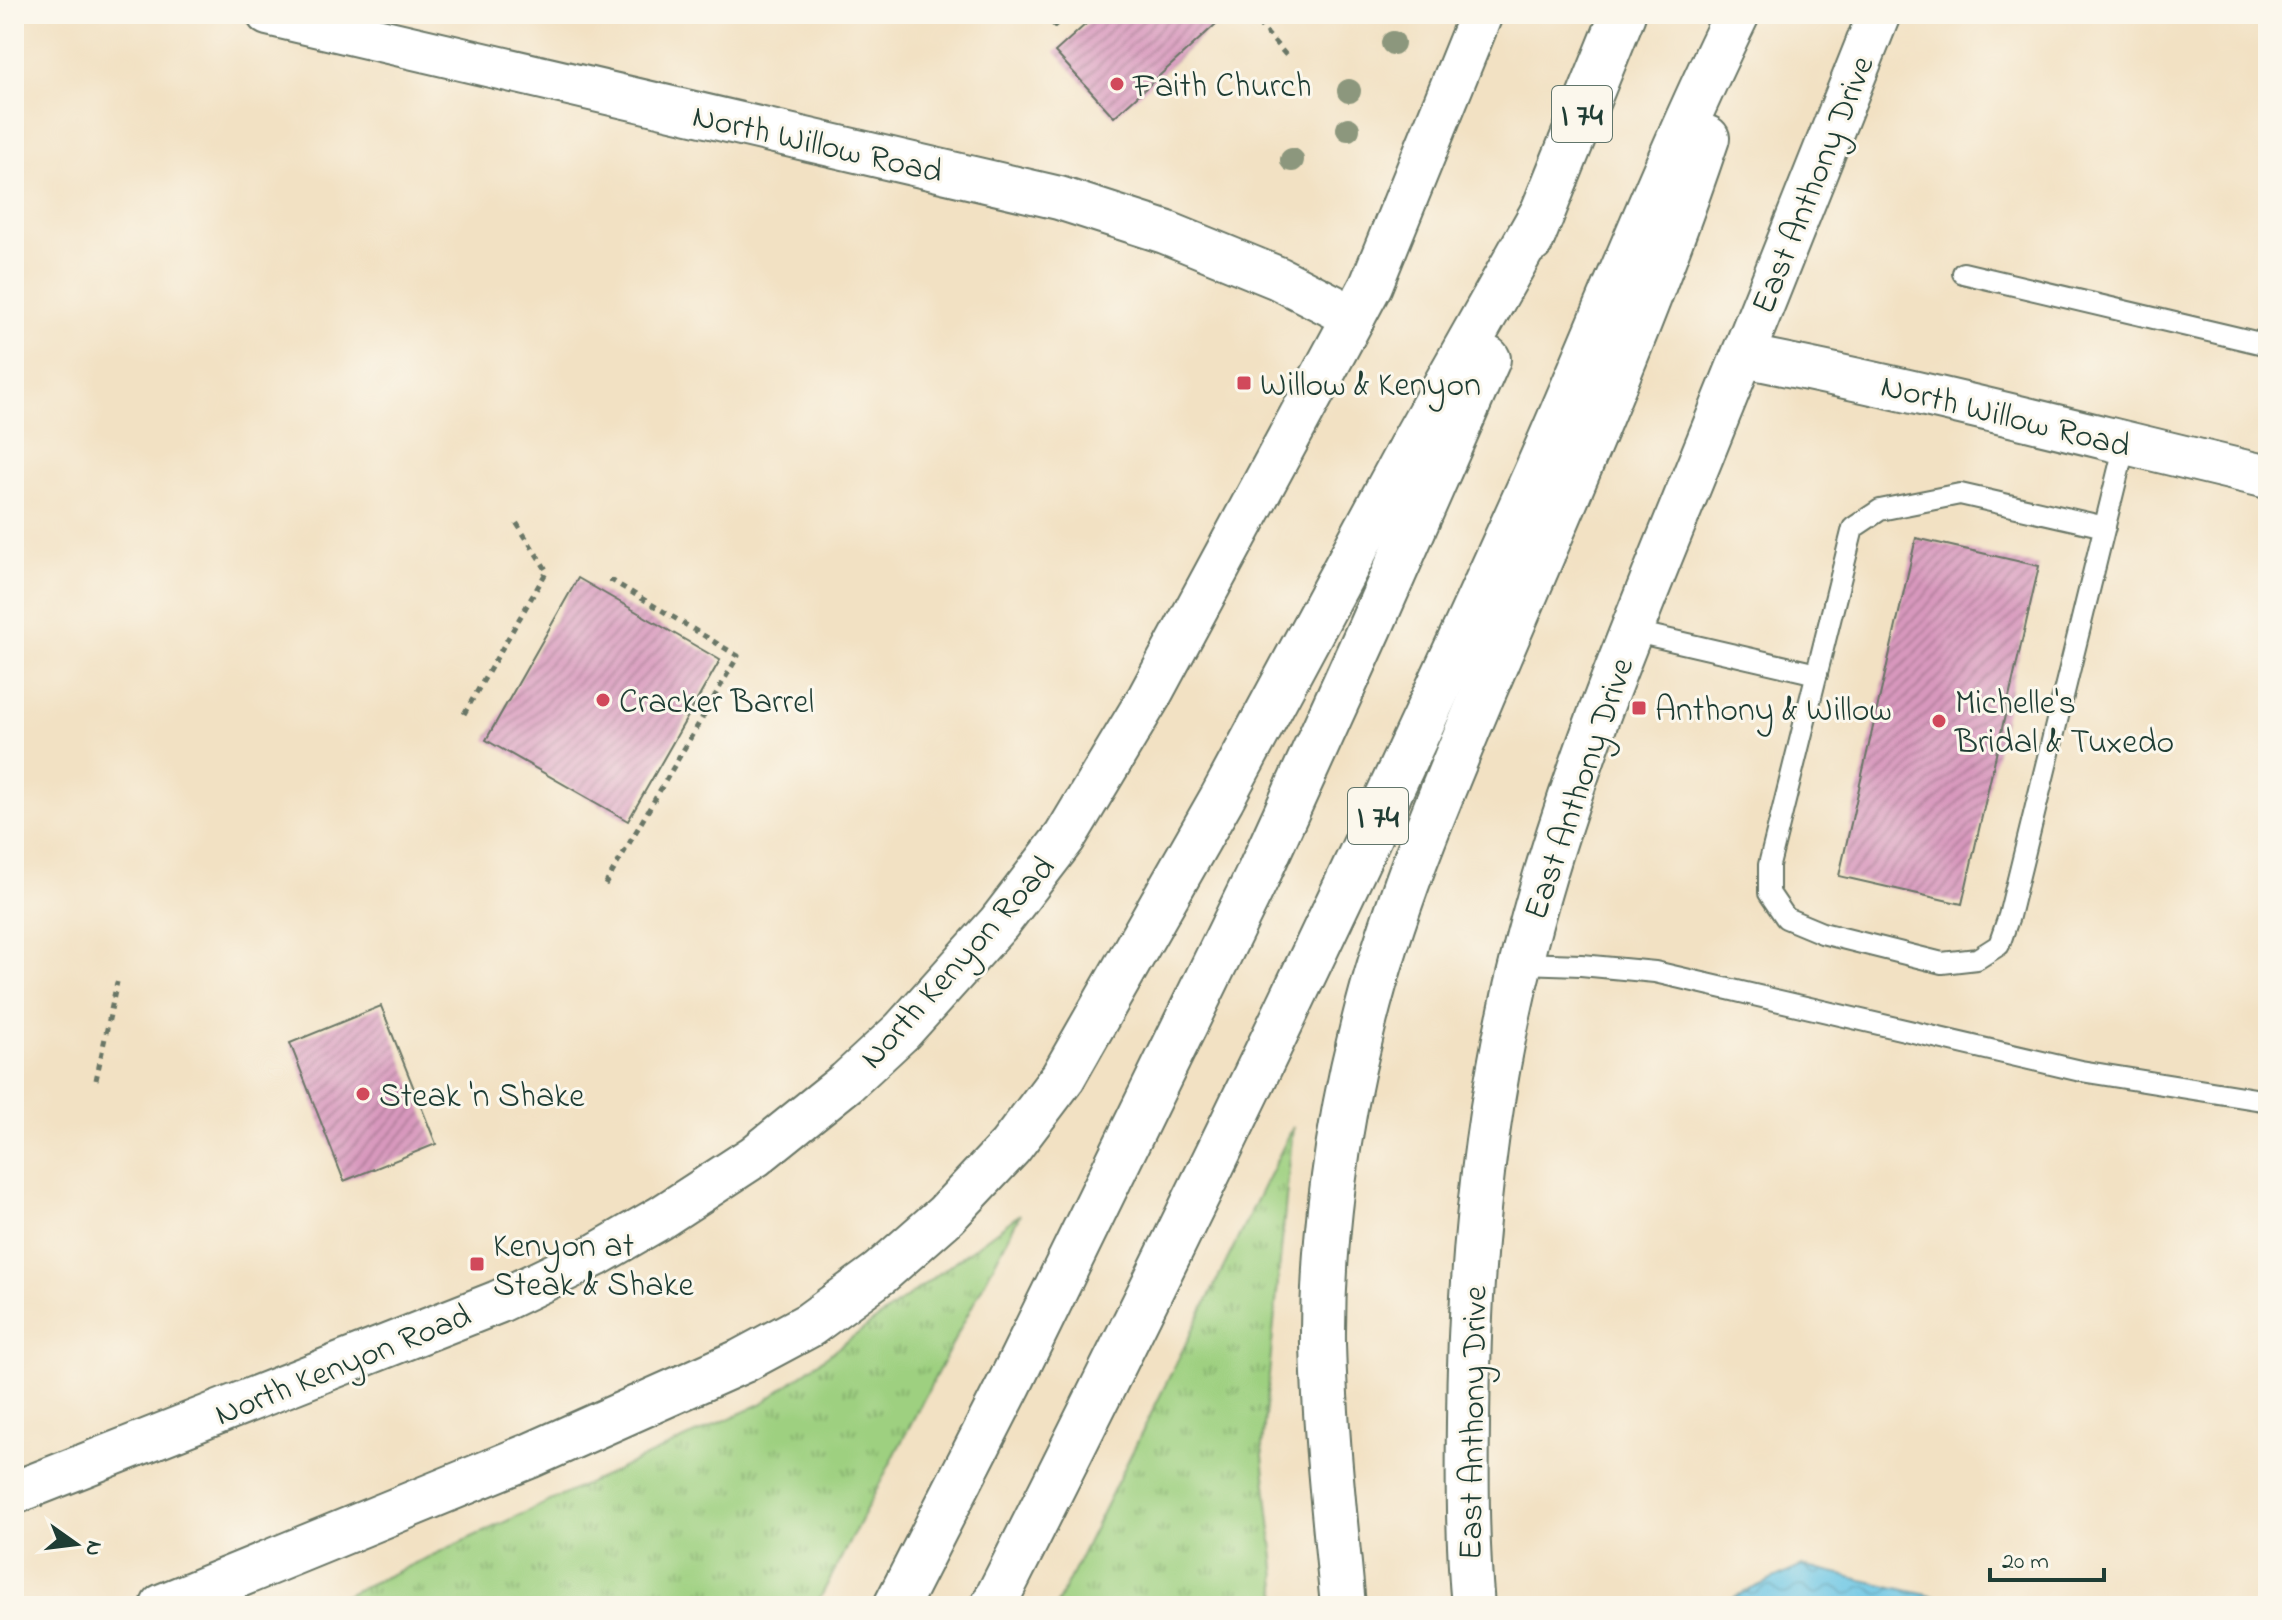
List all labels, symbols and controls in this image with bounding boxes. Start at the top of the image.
street label: East Anthony Drive [1740,48,1890,322]
place label: Faith Church [1132,63,1312,113]
marker: Faith Church [1108,75,1126,93]
road number: I 74 [1552,86,1612,142]
street label: North Willow Road [687,93,947,199]
place label: Willow & Kenyon [1260,362,1481,412]
street label: North Willow Road [1875,363,2135,473]
marker: Willow & Kenyon [1235,374,1253,392]
street label: East Anthony Drive [1512,651,1649,927]
place label: Cracker Barrel [619,679,814,729]
place label: Michelle's Bridal & Tuxedo [1954,680,2174,769]
place label: Anthony & Willow [1655,687,1892,737]
marker: Cracker Barrel [594,691,612,709]
marker: Anthony & Willow [1630,699,1648,717]
marker: Michelle's Bridal & Tuxedo [1930,712,1948,730]
road number: I 74 [1348,788,1408,844]
street label: North Kenyon Road [849,846,1069,1082]
place label: Steak 'n Shake [379,1073,585,1123]
marker: Steak 'n Shake [354,1085,372,1103]
place label: Kenyon at Steak & Shake [493,1223,695,1312]
marker: Kenyon at Steak & Shake [468,1255,486,1273]
street label: East Anthony Drive [1448,1285,1502,1561]
street label: North Kenyon Road [208,1292,479,1441]
north arrow [36,1504,116,1584]
scale bar [1990,1532,2104,1582]
text: N [75,1537,110,1559]
text: 20 m [2002,1545,2049,1580]

